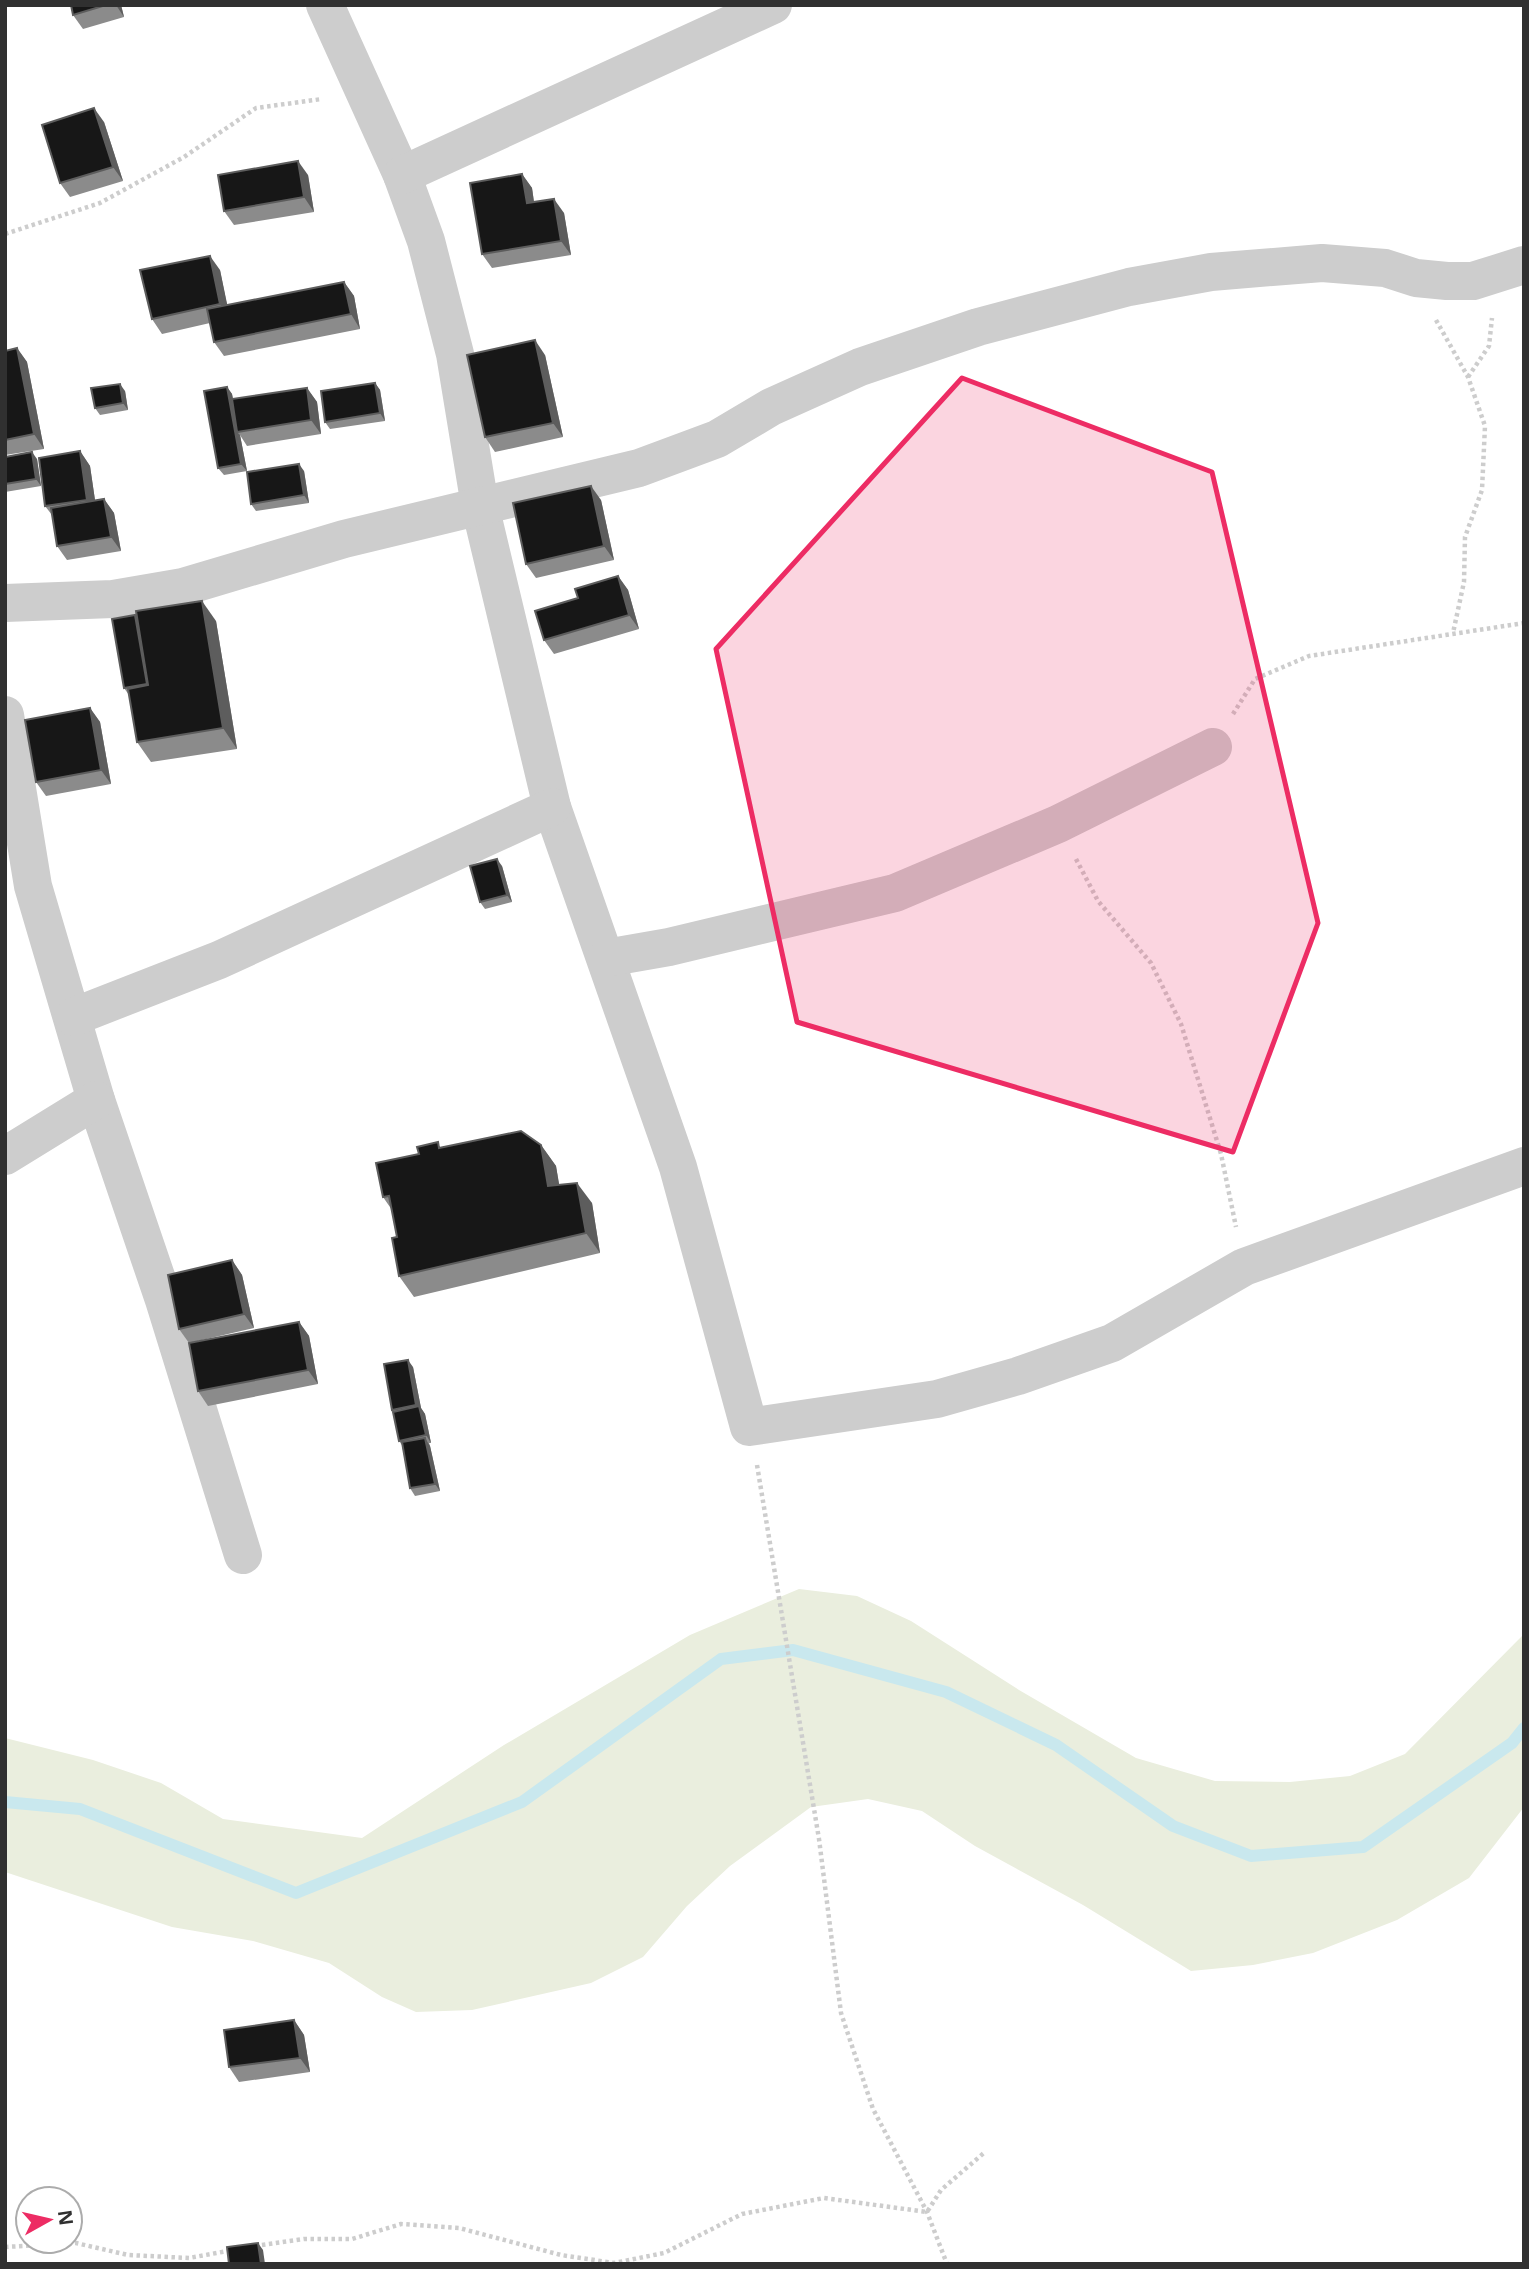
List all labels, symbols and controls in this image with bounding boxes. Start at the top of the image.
north arrow [14,2185,84,2255]
text: N [52,2208,80,2227]

